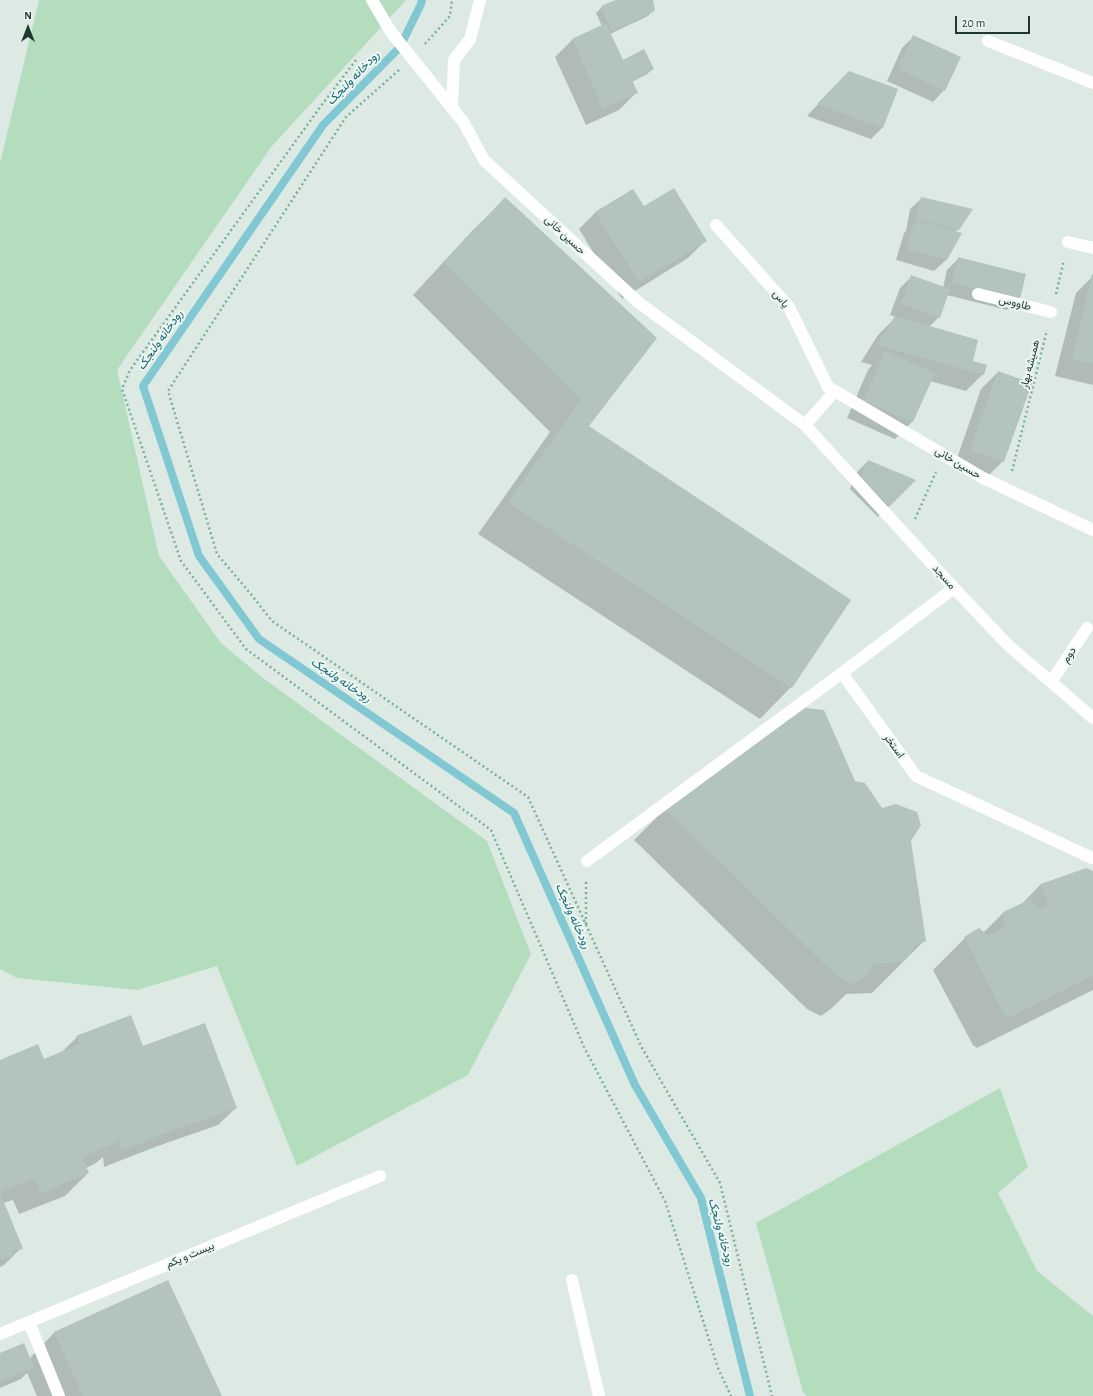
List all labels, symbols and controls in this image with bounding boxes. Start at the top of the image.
north arrow [8,8,48,48]
scale bar [957,8,1032,34]
text: N [24,10,32,21]
text: 20 m [962,17,985,29]
water label: رودخانه ولنجک [324,48,382,108]
street label: حسین خانی [542,213,588,257]
street label: یاس [770,287,792,311]
street label: طاووس [997,293,1033,313]
water label: رودخانه ولنجک [134,307,186,373]
street label: همیشه بهار [1018,338,1042,390]
street label: حسین خانی [933,444,983,482]
street label: مسجد [930,562,958,592]
street label: دوم [1059,644,1079,666]
water label: رودخانه ولنجک [308,654,374,706]
street label: استخر [881,731,907,761]
water label: رودخانه ولنجک [552,881,594,951]
water label: رودخانه ولنجک [705,1196,737,1268]
street label: بیست و یکم [164,1239,216,1271]

